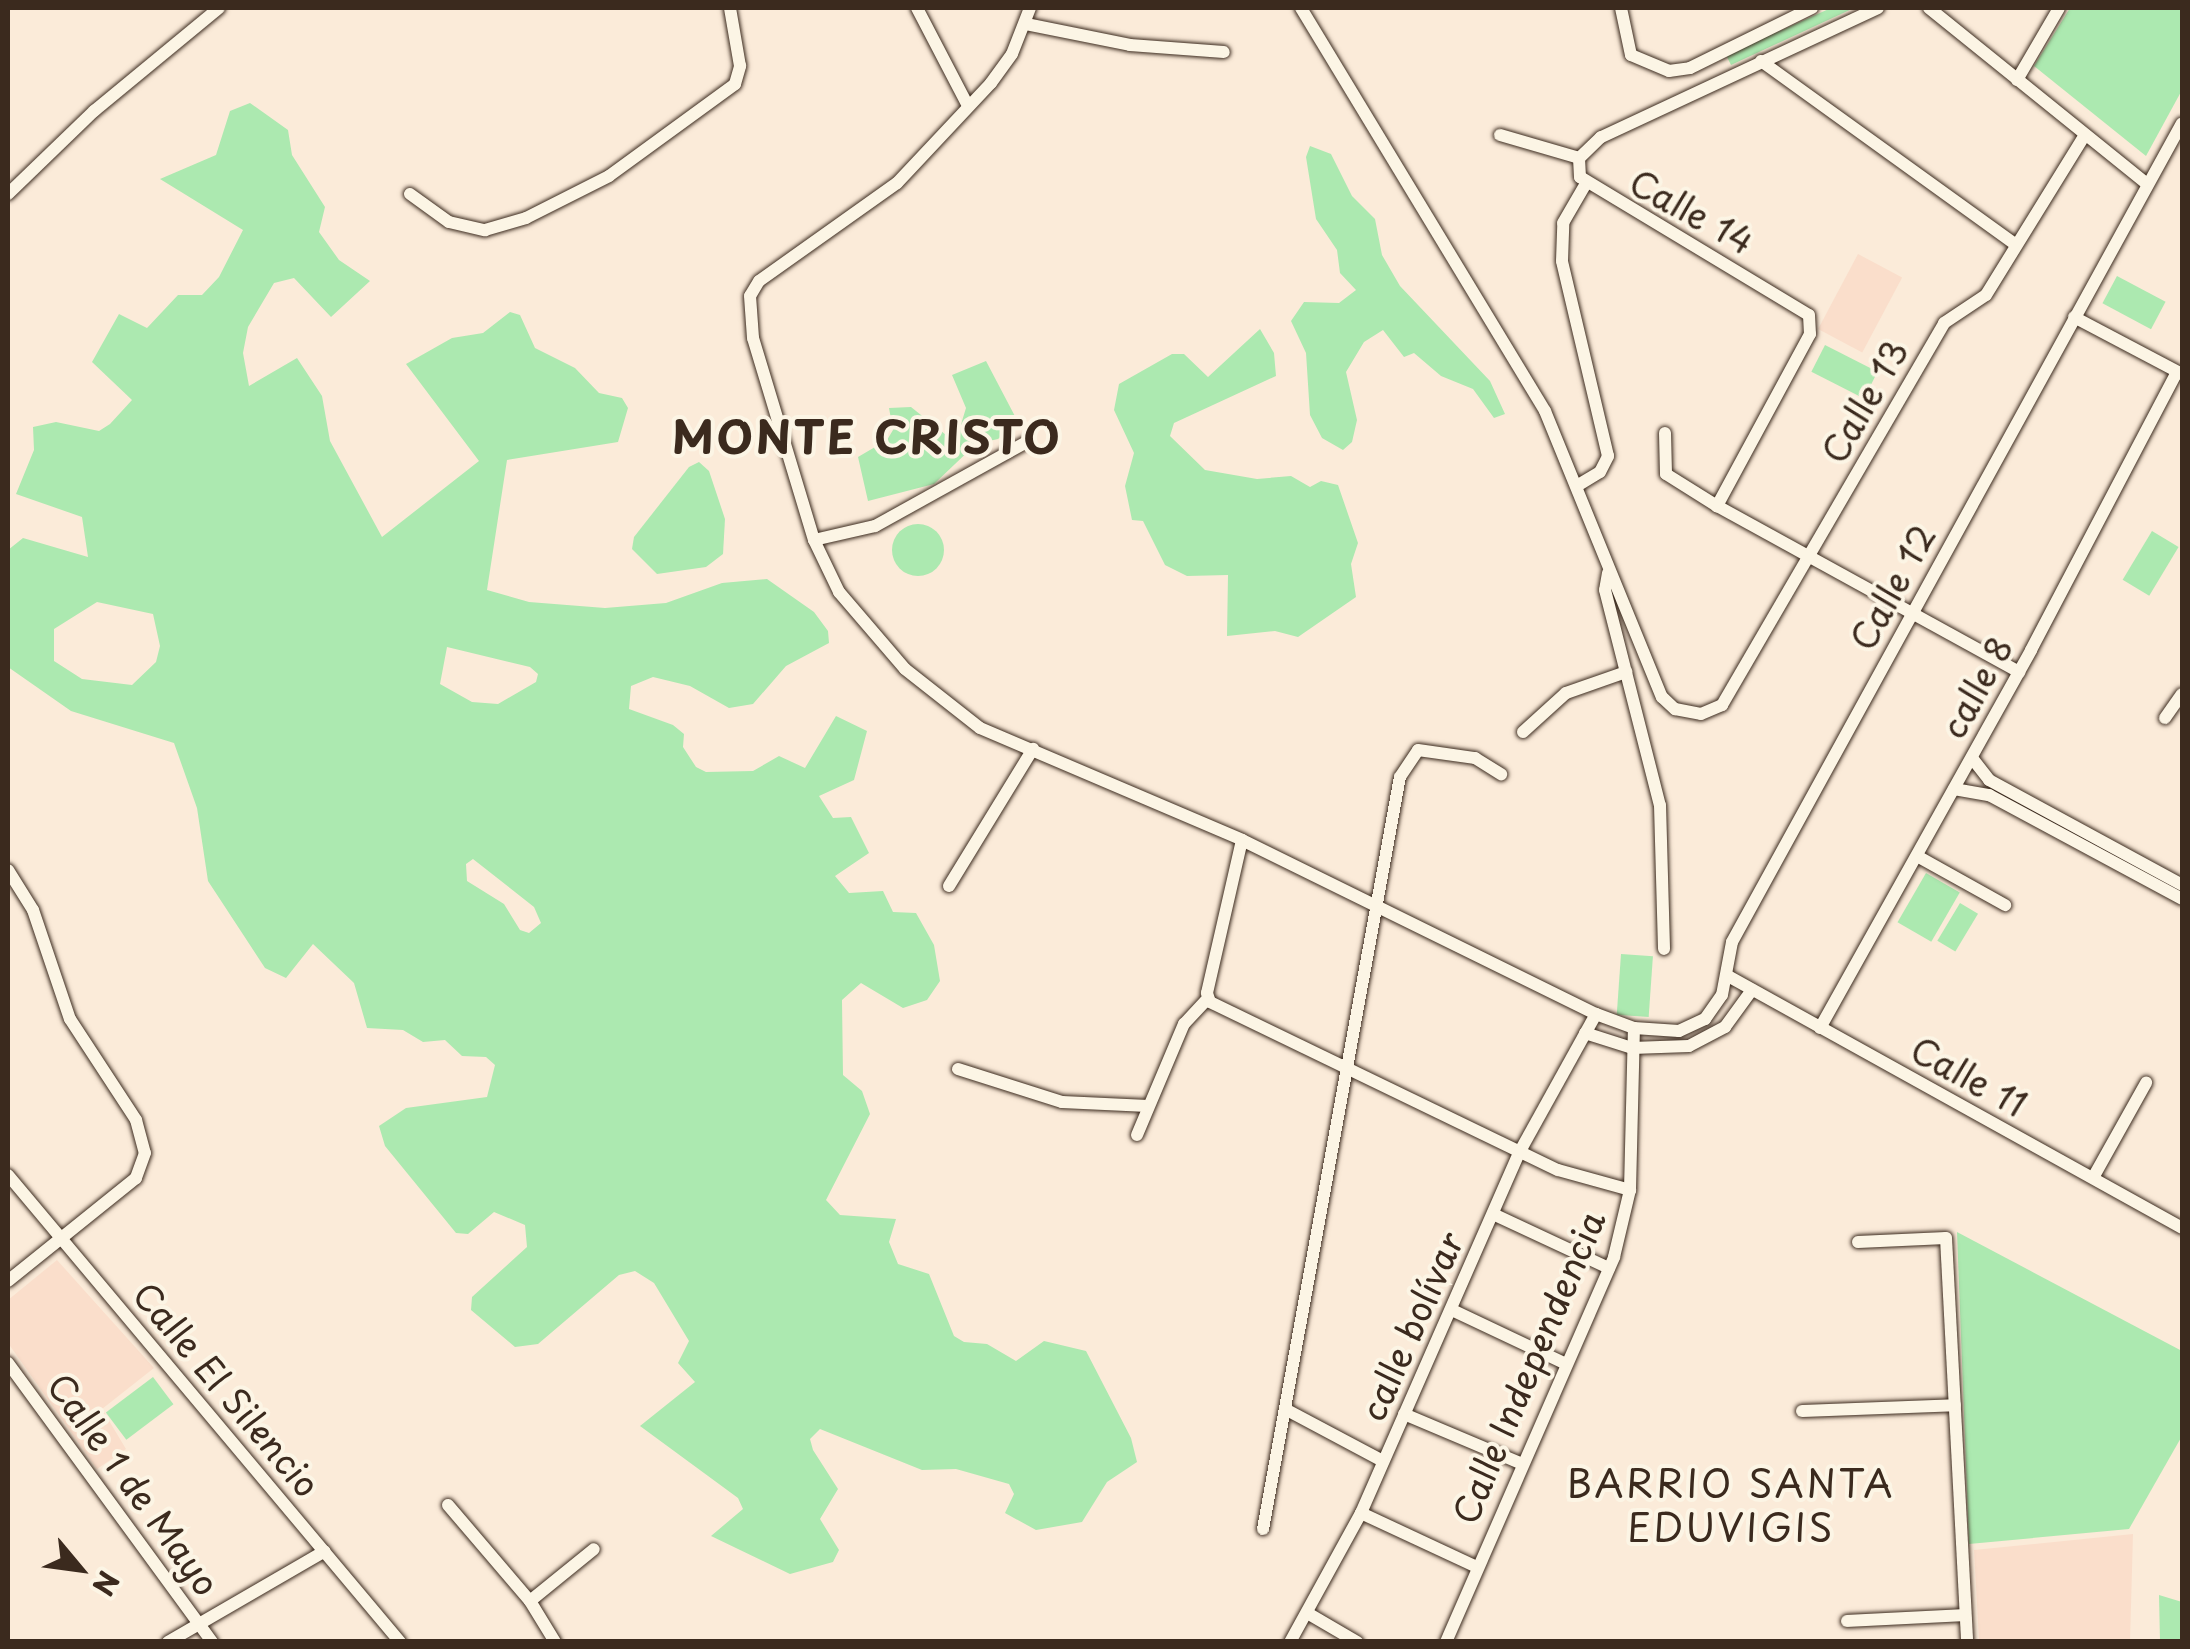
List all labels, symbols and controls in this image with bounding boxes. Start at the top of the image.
street label: Calle 14 [1623,160,1761,262]
street label: Calle 13 [1812,332,1916,470]
district label: MONTE CRISTO [676,409,1058,463]
street label: Calle 12 [1840,517,1944,657]
street label: calle 8 [1931,628,2021,746]
street label: Calle 11 [1904,1027,2034,1125]
street label: Calle Independencia [1442,1203,1614,1531]
street label: calle bolívar [1350,1225,1472,1427]
street label: Calle El Silencio [125,1273,329,1505]
street label: Calle 1 de Mayo [38,1363,230,1605]
district label: BARRIO SANTA EDUVIGIS [1566,1460,1896,1550]
north arrow [30,1519,130,1619]
text: N [82,1564,131,1604]

